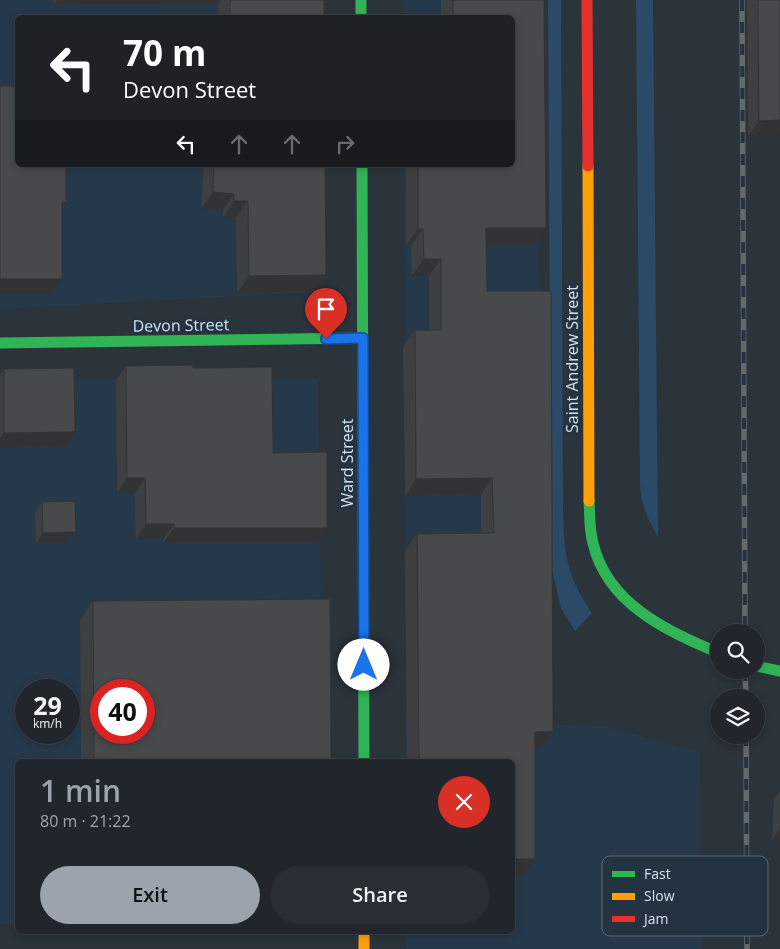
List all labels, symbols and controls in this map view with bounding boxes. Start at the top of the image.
text: 70 m [123,29,206,76]
icon: left [40,35,105,100]
text: Devon Street [123,74,256,104]
icon: left [172,130,200,158]
icon: ahead [225,130,253,158]
icon: ahead [278,130,306,158]
icon: right [331,130,359,158]
street label: Saint Andrew Street [561,285,583,433]
pin [305,288,347,339]
icon: arrive [312,295,340,323]
street label: Devon Street [132,313,230,337]
street label: Ward Street [336,418,358,507]
map controls [710,624,765,744]
button: search [710,624,765,679]
position arrow [337,638,389,690]
speed limit sign: 40 [90,679,155,744]
text: 29 [33,688,62,722]
button: layers [710,689,765,744]
text: km/h [33,715,62,732]
text: 1 min [40,770,121,811]
button: close [438,776,490,828]
text: 80 m · 21:22 [40,810,131,832]
legend [602,856,768,936]
text: Fast [644,864,671,883]
button: Exit [40,866,260,924]
button: Share [270,866,490,924]
text: Slow [644,886,675,905]
text: Jam [642,909,669,928]

